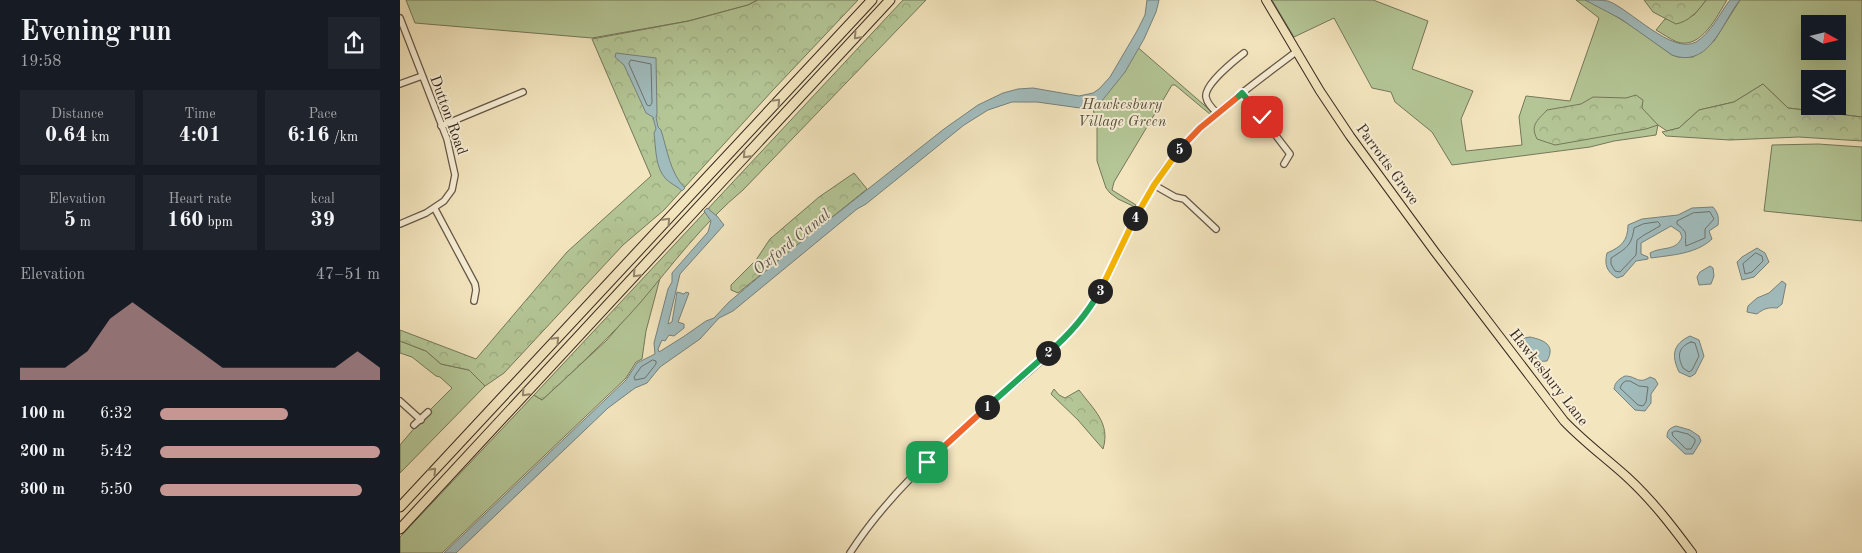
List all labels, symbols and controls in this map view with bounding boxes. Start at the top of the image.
north arrow [1801,15,1846,60]
map controls [1801,15,1846,115]
button: share [328,17,380,69]
text: Evening run [20,19,172,47]
one-way arrow [854,30,863,39]
text: 19:58 [20,54,62,70]
button: layers [1801,70,1846,115]
street label: Dutton Road [426,74,469,157]
pin [1241,96,1283,138]
one-way arrow [772,98,781,107]
park label: Hawkesbury Village Green [1078,98,1167,130]
icon: check [1248,103,1276,131]
text: Distance [51,107,104,121]
text: Time [184,107,216,121]
text: Pace [308,107,337,121]
street label: Parrotts Grove [1353,122,1421,208]
text: 0.64 [45,125,87,146]
text: 4:01 [179,125,221,146]
text: 6:16 [287,125,330,146]
text: km [87,130,110,144]
text: /km [330,130,358,144]
pin: 5 [1166,138,1192,162]
text: 5 [1175,143,1184,157]
one-way arrow [743,149,752,158]
text: Elevation [49,192,106,206]
text: Heart rate [169,192,231,206]
text: kcal [311,192,335,206]
water label: Oxford Canal [751,206,834,278]
pin: 4 [1122,206,1148,230]
text: 5 [64,210,76,231]
text: 160 [167,210,204,231]
text: 39 [310,210,335,231]
text: 4 [1131,211,1140,225]
text: m [76,215,91,229]
text: bpm [204,215,233,229]
one-way arrow [661,217,670,226]
text: Elevation [20,267,85,283]
text: 47–51 m [316,267,380,283]
one-way arrow [633,269,642,278]
pin: 3 [1088,278,1112,304]
text: 3 [1096,284,1105,298]
street label: Hawkesbury Lane [1506,327,1590,429]
one-way arrow [550,336,559,345]
pin: 2 [1036,340,1060,366]
text: 2 [1044,346,1053,360]
one-way arrow [522,388,531,397]
pin: 1 [974,394,1000,420]
text: 1 [983,400,992,414]
text: 100 m [20,406,65,422]
text: 6:32 [100,406,132,422]
pin [906,441,948,483]
text: 200 m [20,444,65,460]
text: 5:42 [100,444,132,460]
icon: arrive [913,448,941,476]
one-way arrow [427,468,436,477]
text: 300 m [20,482,65,498]
text: 5:50 [100,482,132,498]

